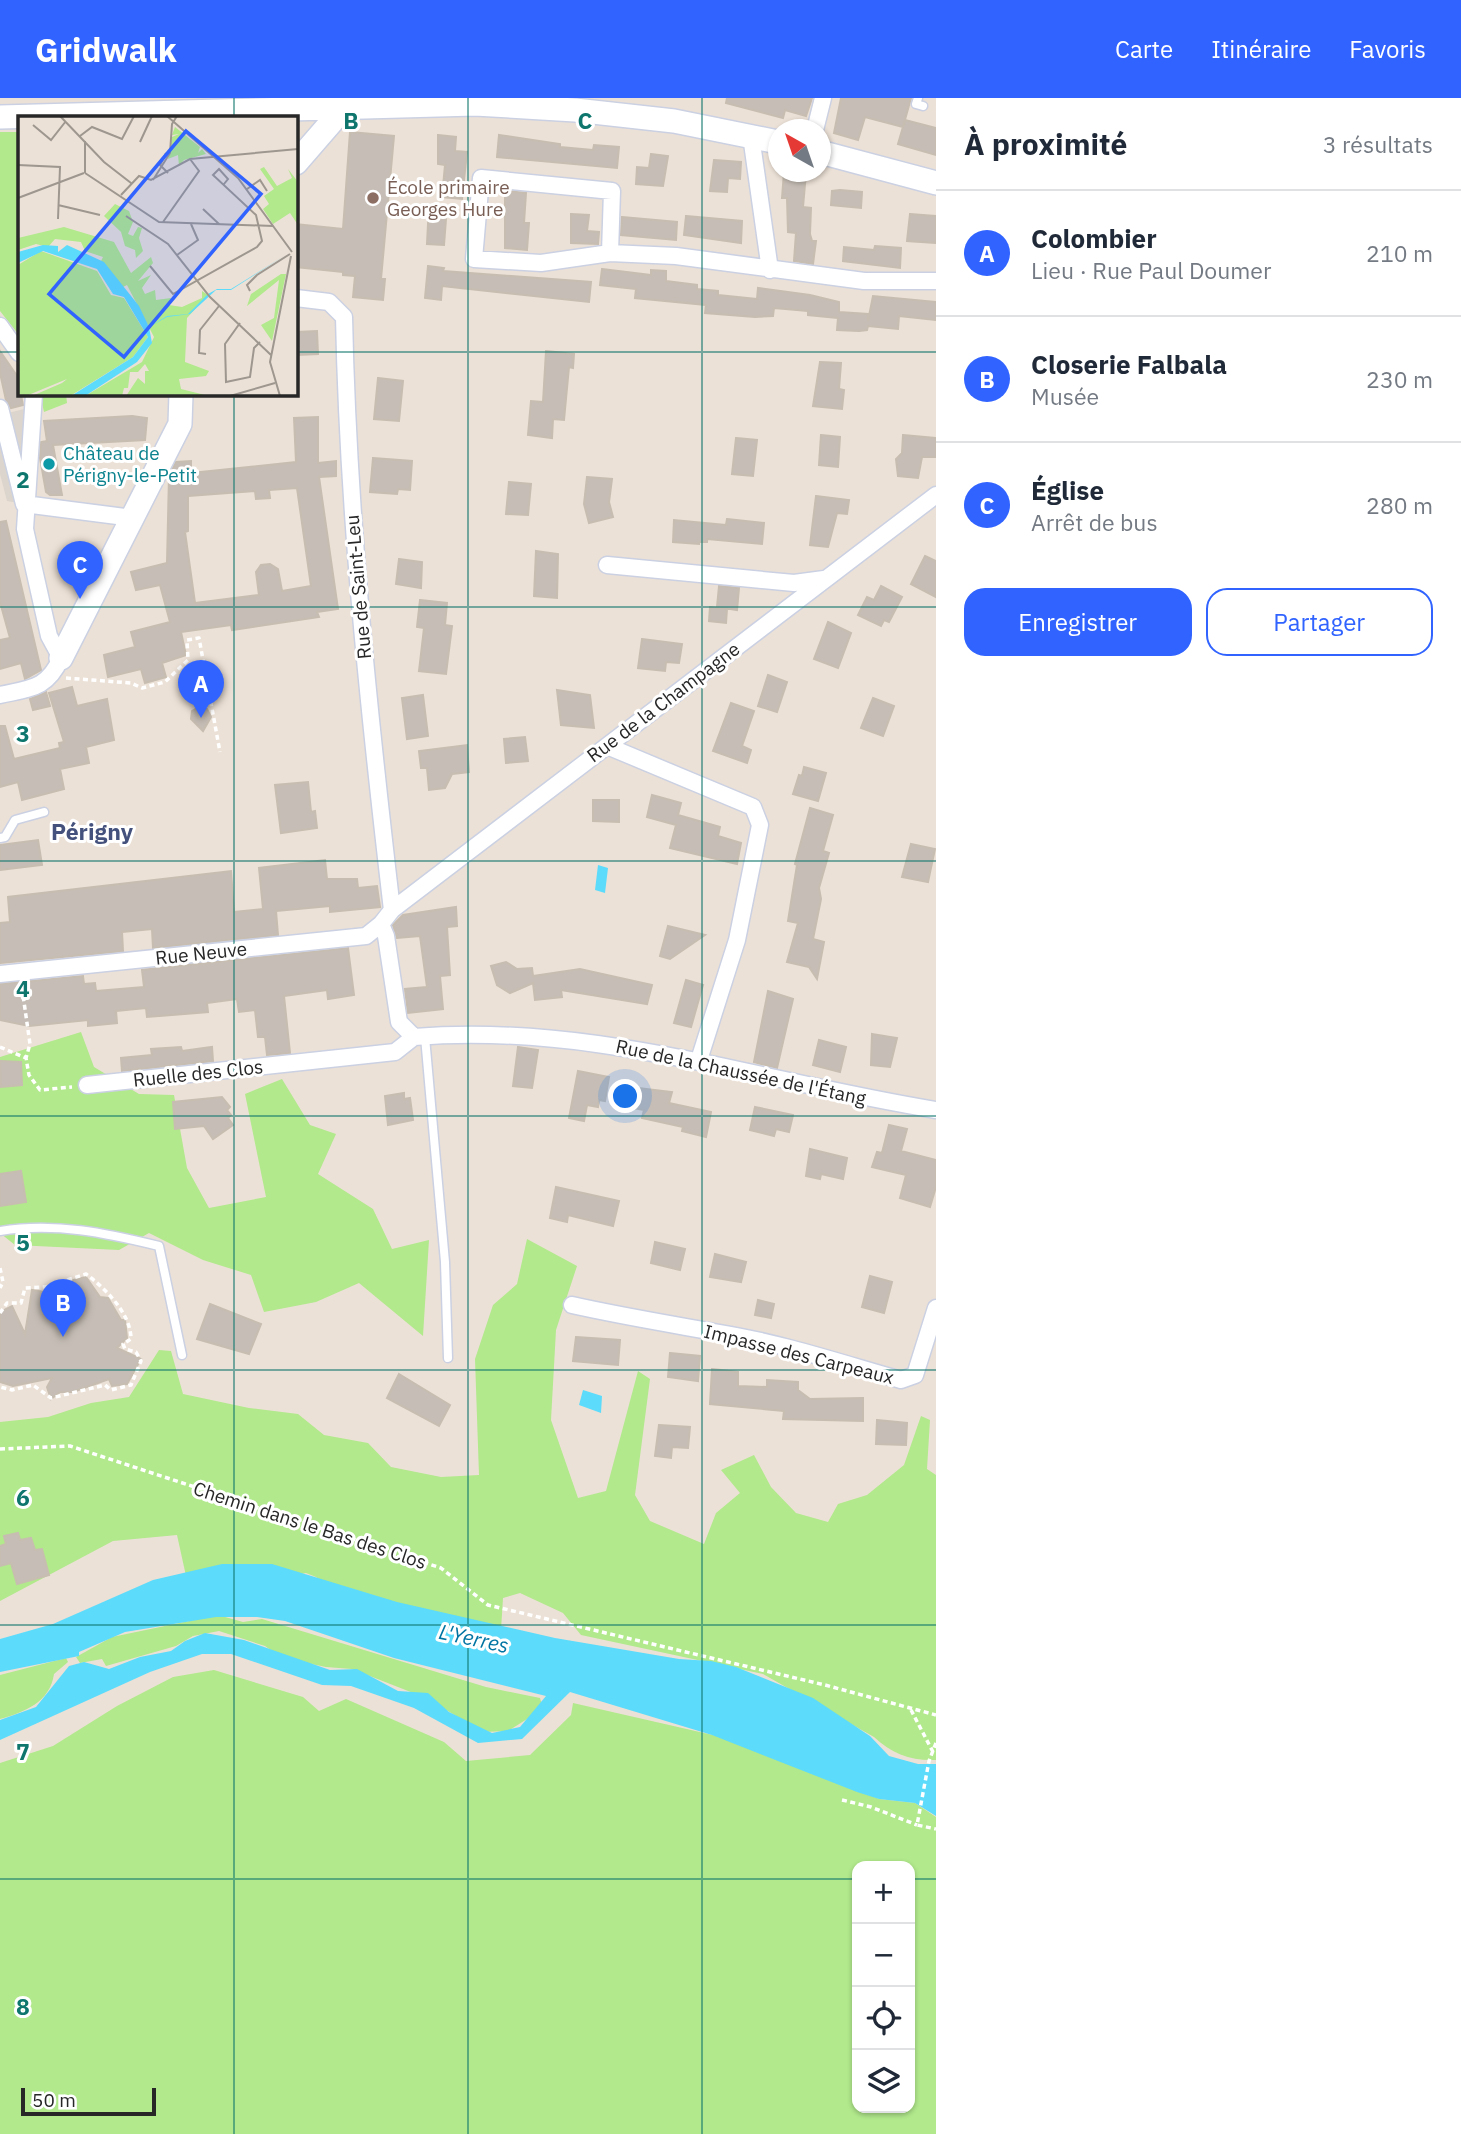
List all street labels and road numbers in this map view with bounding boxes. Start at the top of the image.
street label: Rue de Saint-Leu [340,514,376,660]
street label: Rue de la Champagne [582,637,744,767]
street label: Rue Neuve [154,936,248,970]
street label: Rue de la Chaussée de l'Étang [614,1034,868,1110]
street label: Ruelle des Clos [132,1054,264,1092]
street label: Impasse des Carpeaux [702,1319,897,1389]
street label: Chemin dans le Bas des Clos [190,1476,430,1574]

